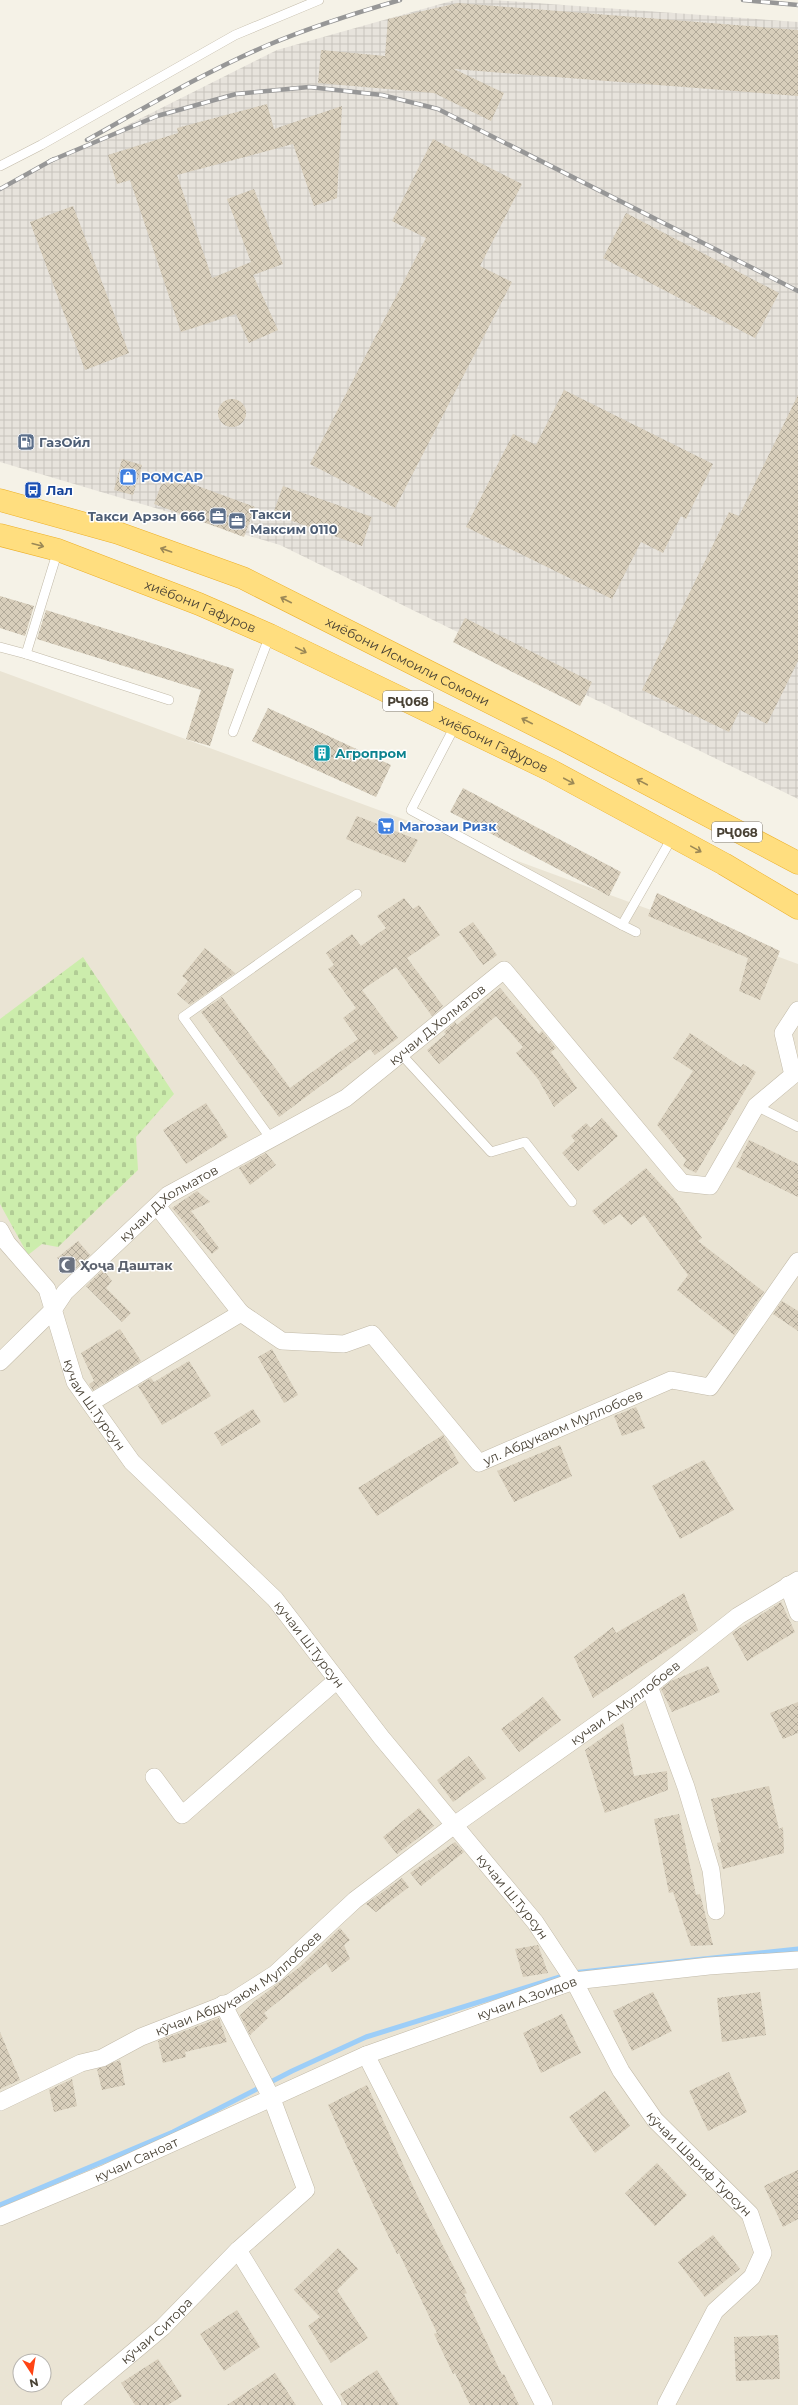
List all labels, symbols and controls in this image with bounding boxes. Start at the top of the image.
fuel station icon: ГазОйл [16,432,36,452]
place label: ГазОйл [39,434,90,450]
shop icon: РОМСАР [118,467,138,487]
place label: РОМСАР [141,469,204,485]
bus stop icon: Лал [23,480,43,500]
place label: Лал [46,482,73,498]
office icon: Такси Арзон 666 [208,506,228,526]
place label: Такси Максим 0110 [250,506,338,537]
place label: Такси Арзон 666 [88,508,206,524]
office icon: Такси Максим 0110 [227,511,247,531]
one-way arrow [31,542,44,549]
one-way arrow [161,545,173,553]
street label: хиёбони Гафуров [143,576,259,636]
one-way arrow [280,596,292,603]
street label: хиёбони Исмоили Сомони [323,613,492,709]
one-way arrow [295,647,307,654]
road number: РҶ068 [383,691,433,711]
street label: хиёбони Гафуров [437,710,551,776]
one-way arrow [521,717,533,724]
building icon: Агропром [312,743,332,763]
place label: Агропром [335,745,407,761]
one-way arrow [563,777,575,785]
one-way arrow [636,778,648,786]
supermarket icon: Магозаи Ризк [376,816,396,836]
place label: Магозаи Ризк [399,818,497,834]
road number: РҶ068 [712,822,762,842]
one-way arrow [690,846,702,853]
street label: кучаи Д,Холматов [385,980,489,1068]
street label: кучаи Д,Холматов [116,1161,221,1245]
mosque icon: Ҳоҷа Даштак [57,1255,77,1275]
place label: Ҳоҷа Даштак [80,1257,173,1273]
street label: кучаи Ш.Турсун [61,1357,129,1453]
street label: ул. Абдукаюм Муллобоев [480,1385,645,1469]
street label: кучаи Ш.Турсун [271,1597,348,1691]
street label: кучаи А.Муллобоев [567,1657,683,1748]
street label: кучаи Ш.Турсун [473,1850,552,1942]
street label: кӯчаи Абдуқаюм Муллобоев [153,1927,325,2039]
street label: кучаи А.Зоидов [475,1973,579,2023]
street label: кӯчаи Шариф Турсун [643,2108,755,2220]
street label: кучаи Саноат [92,2133,181,2185]
street label: кӯчаи Ситора [117,2294,195,2367]
north arrow [12,2353,52,2393]
text: N [28,2375,40,2391]

